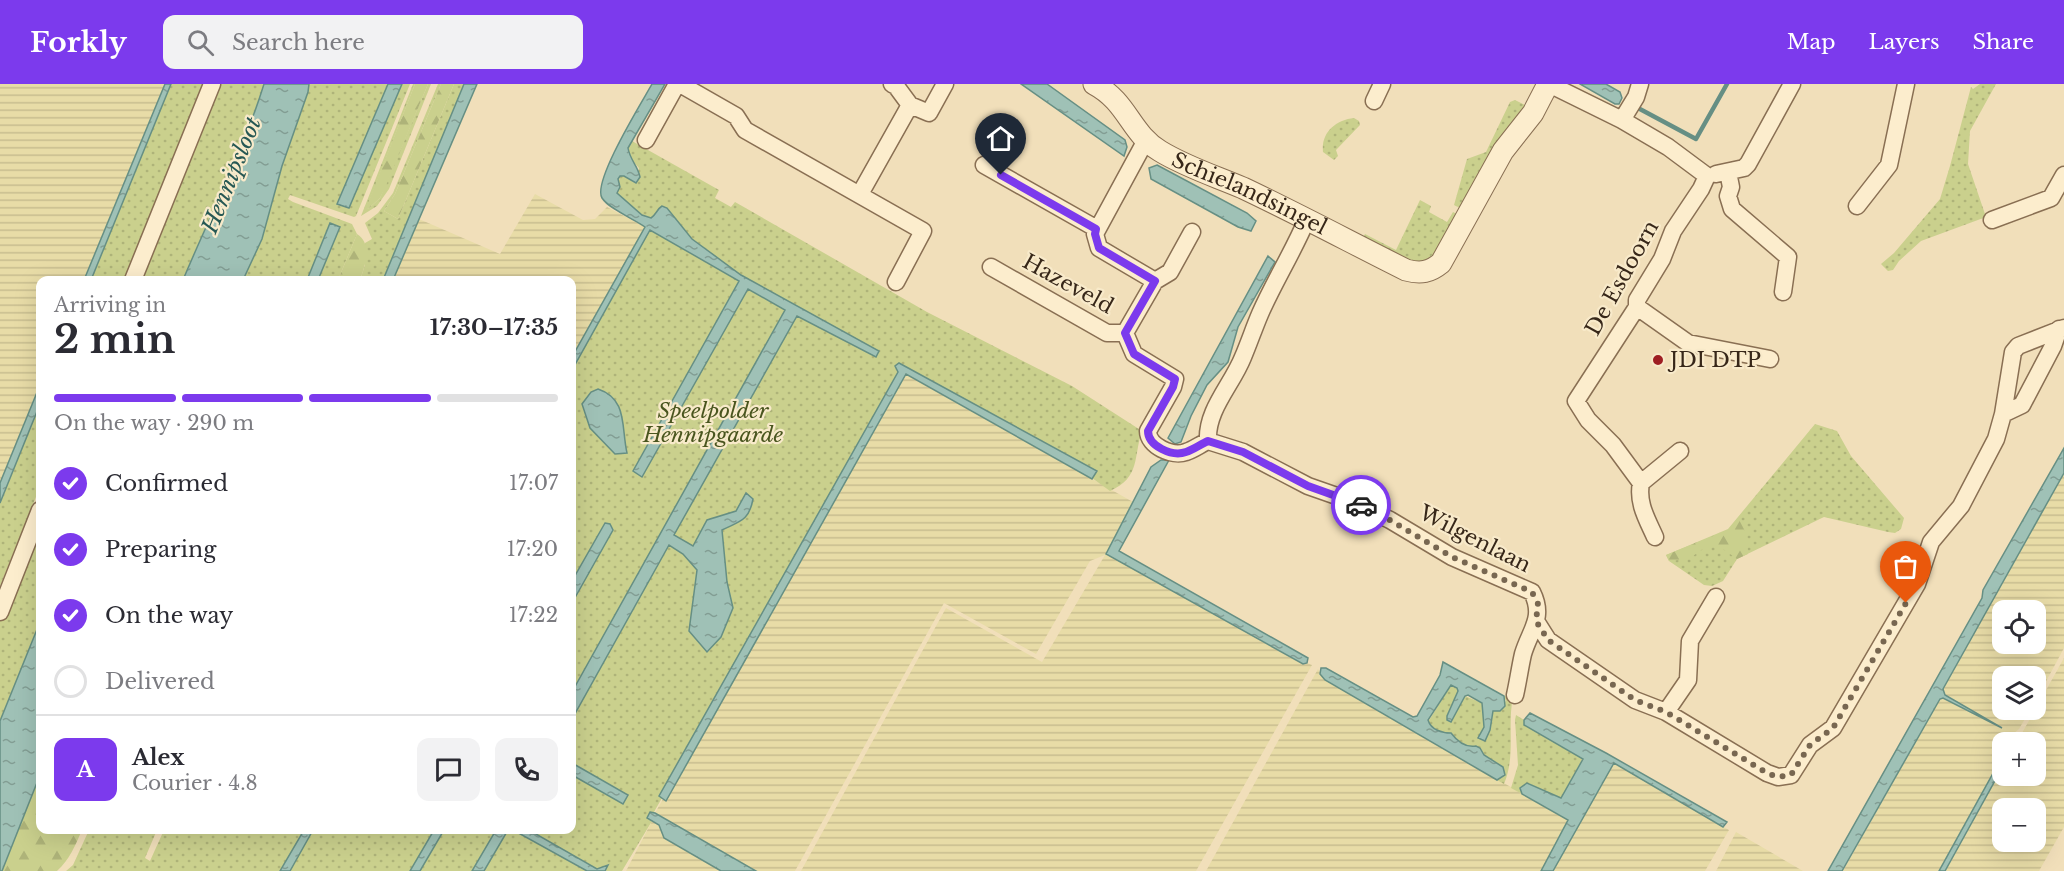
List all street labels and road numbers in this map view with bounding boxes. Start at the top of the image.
street label: Schielandsingel [1167,147,1332,241]
street label: De Esdoorn [1580,216,1664,340]
street label: Hazeveld [1018,248,1118,320]
street label: Wilgenlaan [1414,499,1535,578]

